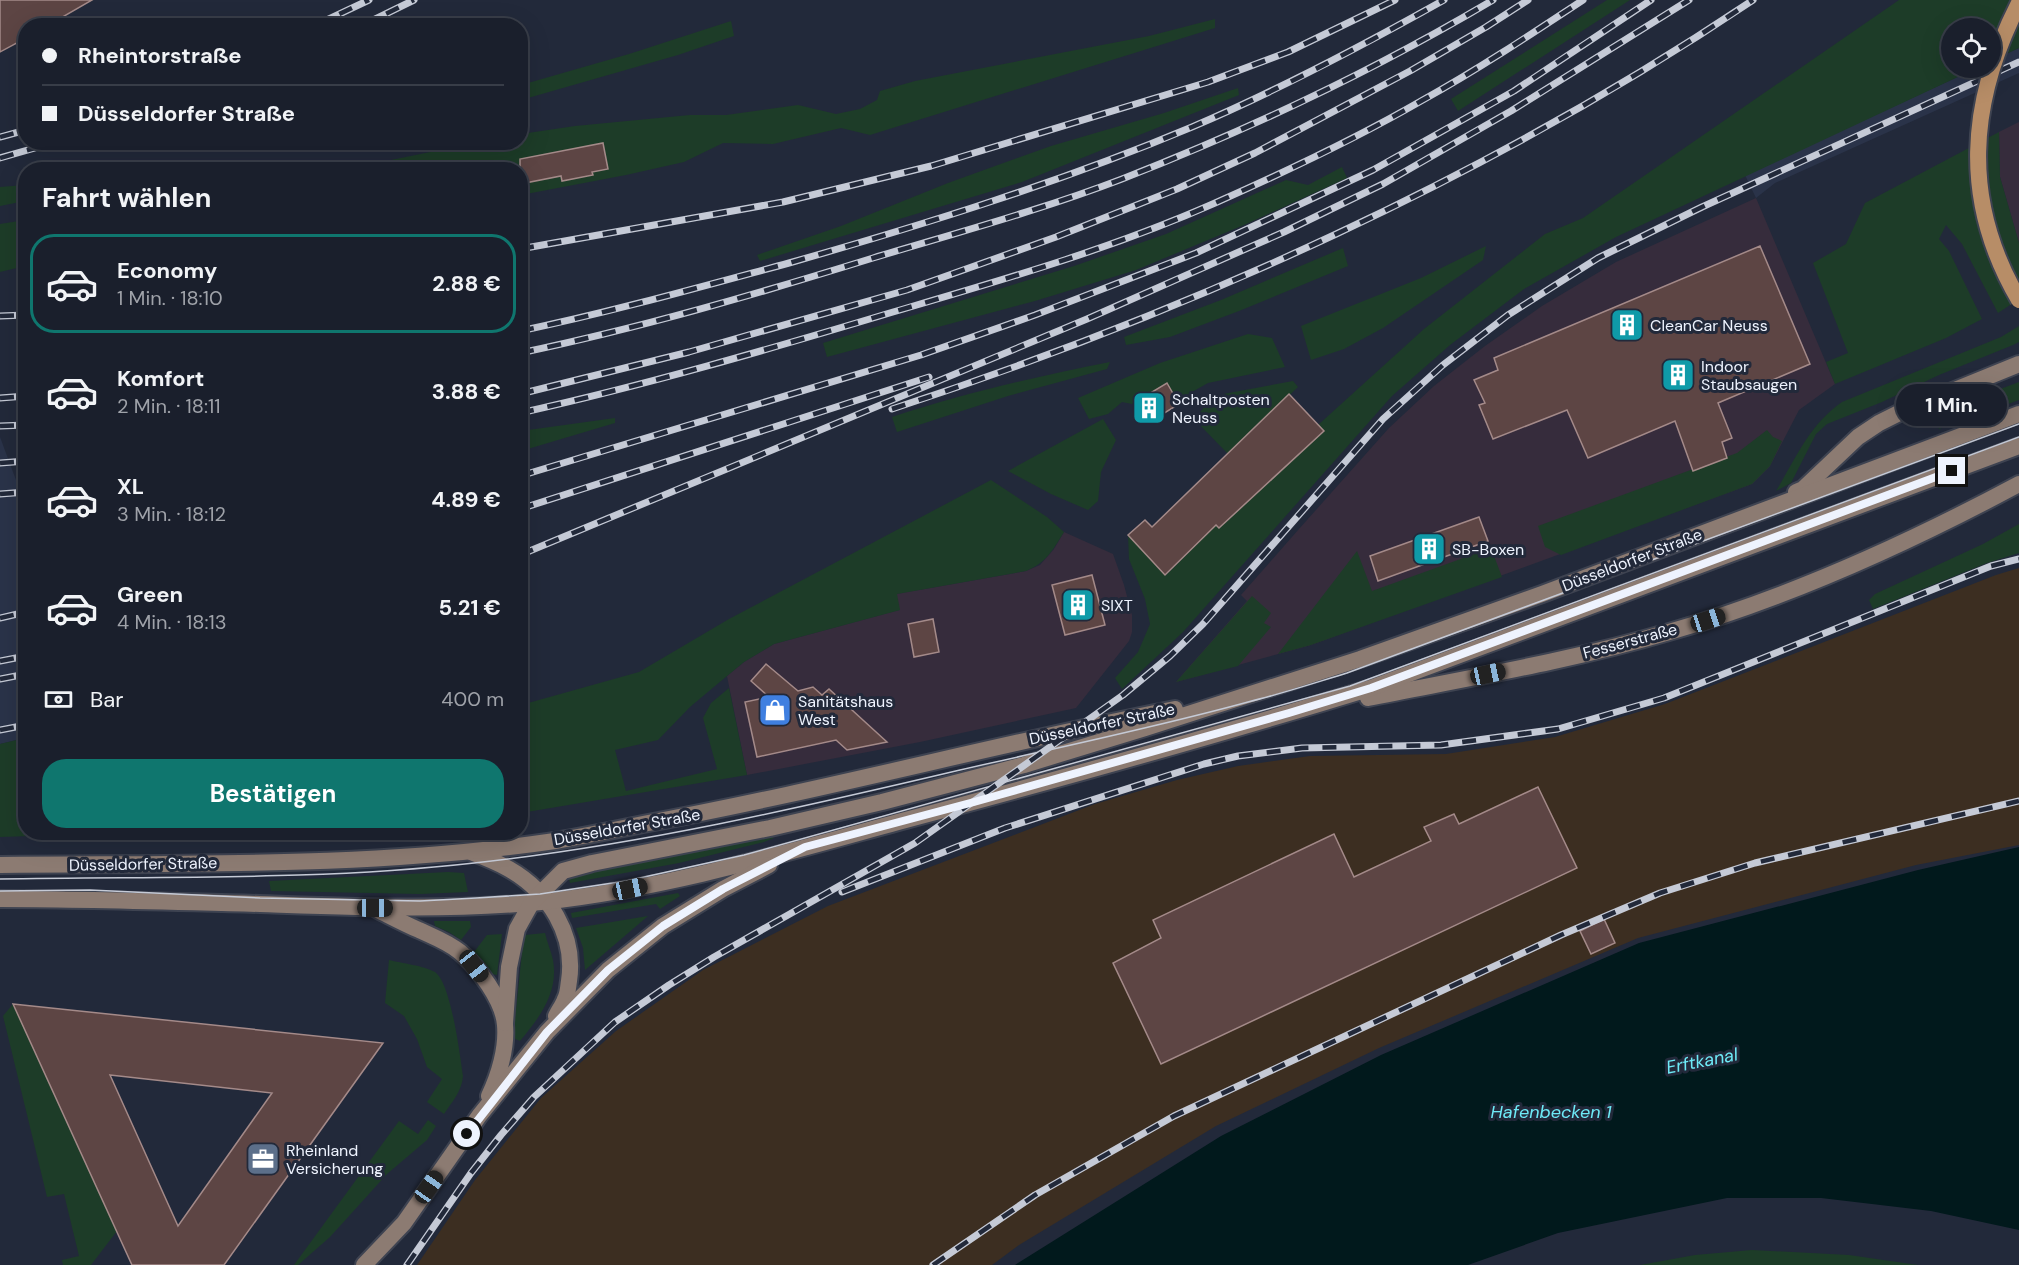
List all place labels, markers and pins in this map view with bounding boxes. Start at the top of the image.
building icon: CleanCar Neuss [1609,307,1645,343]
place label: CleanCar Neuss [1650,315,1768,336]
place label: Indoor Staubsaugen [1701,356,1797,395]
building icon: Indoor Staubsaugen [1660,357,1696,393]
place label: Schaltposten Neuss [1172,389,1270,428]
building icon: Schaltposten Neuss [1131,390,1167,426]
building icon: SB-Boxen [1411,531,1447,567]
place label: SB-Boxen [1452,539,1524,560]
building icon: SIXT [1060,587,1096,623]
place label: SIXT [1101,595,1133,616]
place label: Sanitätshaus West [798,691,893,730]
shop icon: Sanitätshaus West [757,692,793,728]
place label: Rheinland Versicherung [286,1140,383,1179]
office icon: Rheinland Versicherung [245,1141,281,1177]

